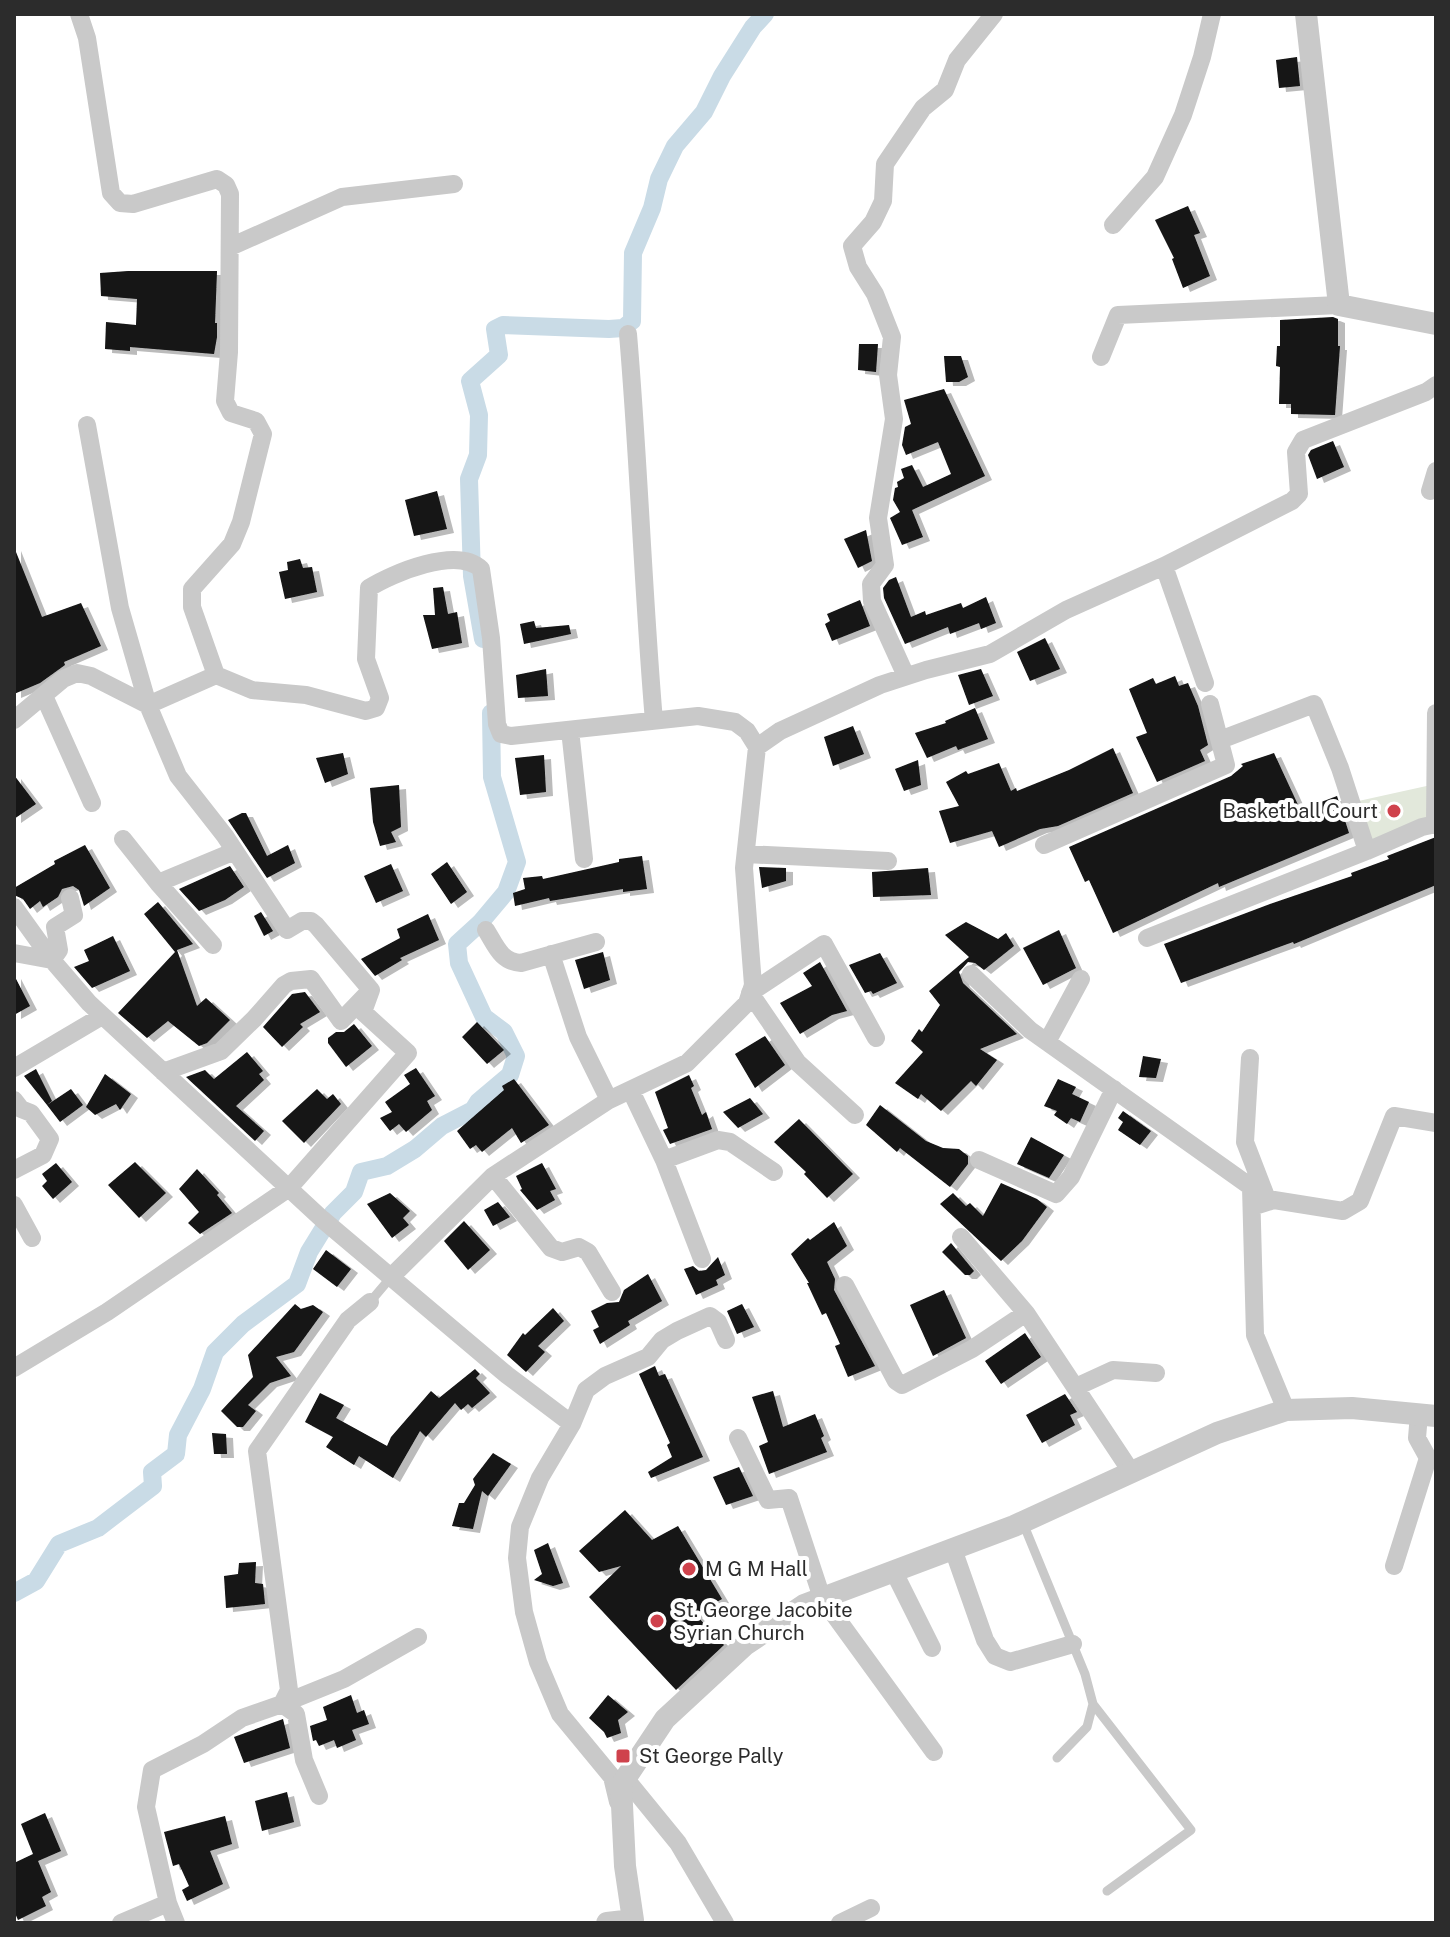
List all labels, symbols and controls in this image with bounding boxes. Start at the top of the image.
place label: Basketball Court [1223,799,1378,823]
marker: Basketball Court [1385,802,1403,820]
place label: M G M Hall [705,1557,808,1581]
marker: M G M Hall [680,1560,698,1578]
place label: St. George Jacobite Syrian Church [673,1598,853,1645]
marker: St. George Jacobite Syrian Church [648,1612,666,1630]
place label: St George Pally [639,1744,784,1768]
marker: St George Pally [614,1747,632,1765]

